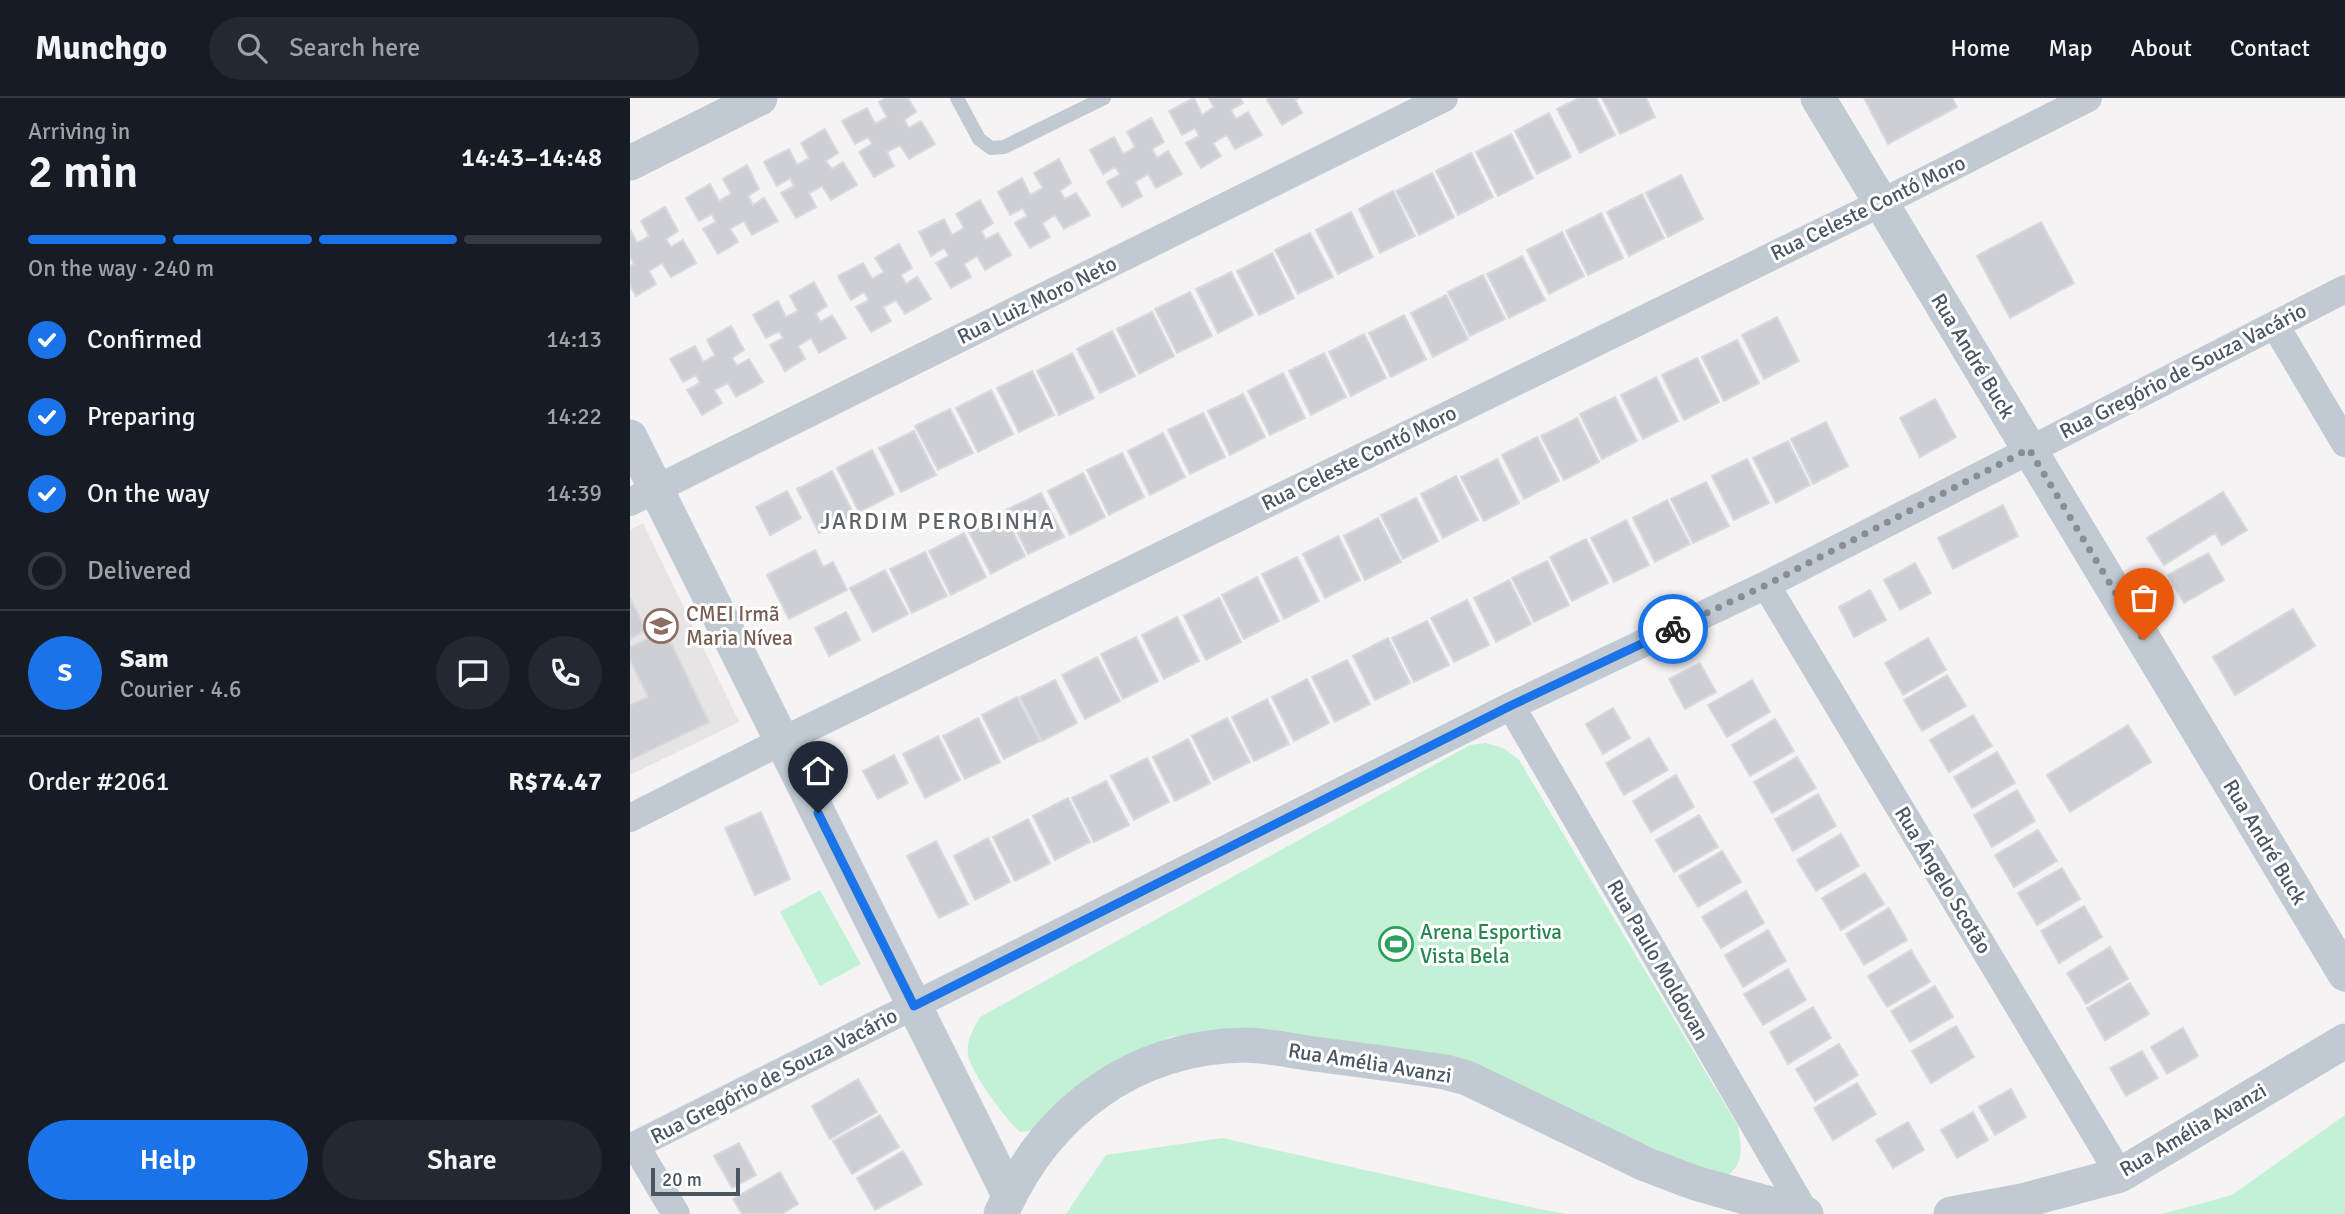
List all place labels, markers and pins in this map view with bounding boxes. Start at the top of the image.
pin [2114,568,2174,640]
place label: CMEI Irmã Maria Nívea [686,601,793,651]
school or university icon: CMEI Irmã Maria Nívea [642,607,680,645]
pin [788,741,848,813]
place label: Arena Esportiva Vista Bela [1420,919,1562,969]
sports icon: Arena Esportiva Vista Bela [1377,925,1415,963]

